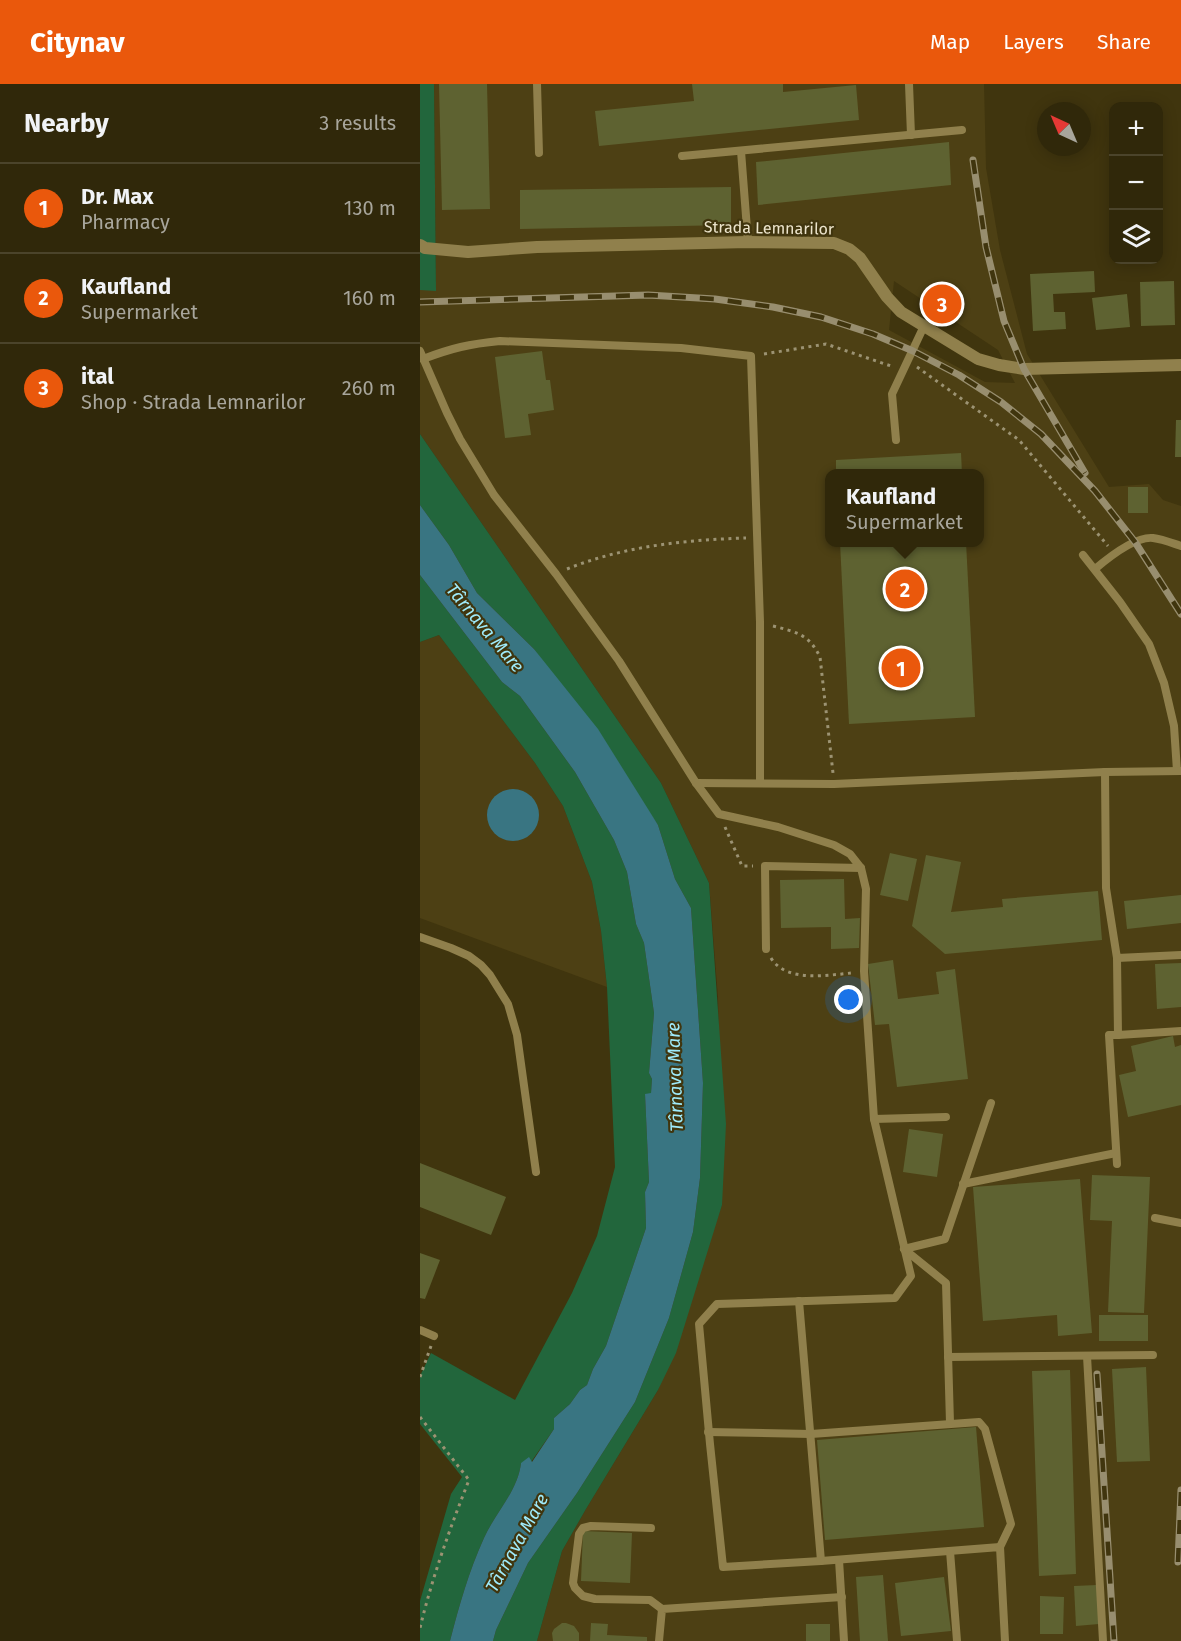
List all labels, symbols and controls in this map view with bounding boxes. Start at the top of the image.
text: Citynav [30,26,125,59]
text: Map [930,29,970,55]
text: Layers [1003,29,1064,55]
text: Share [1097,29,1151,55]
north arrow [1037,102,1091,156]
map controls [1109,102,1163,264]
button: + [1109,102,1163,156]
text: Nearby [24,108,109,139]
text: 3 results [319,111,396,135]
button: − [1109,156,1163,210]
text: Dr. Max [81,183,154,210]
text: 1 [39,196,48,220]
text: 130 m [344,196,396,220]
text: Pharmacy [81,210,170,234]
button: layers [1109,210,1163,264]
street label: Strada Lemnarilor [704,217,835,239]
text: Kaufland [81,273,171,300]
pin: 3 [922,282,962,326]
text: 2 [38,286,49,310]
text: 160 m [343,286,396,310]
text: Supermarket [81,300,198,324]
text: ital [81,363,114,390]
text: 3 [38,376,49,400]
text: 260 m [342,376,396,400]
text: Shop · Strada Lemnarilor [81,390,305,414]
popup [825,469,984,547]
text: Kaufland [846,483,936,510]
text: Supermarket [846,510,963,534]
pin: 2 [886,566,924,612]
water label: Târnava Mare [441,579,529,677]
pin: 1 [882,646,920,690]
your location [834,985,863,1014]
water label: Târnava Mare [662,1022,688,1132]
water label: Târnava Mare [481,1490,553,1596]

